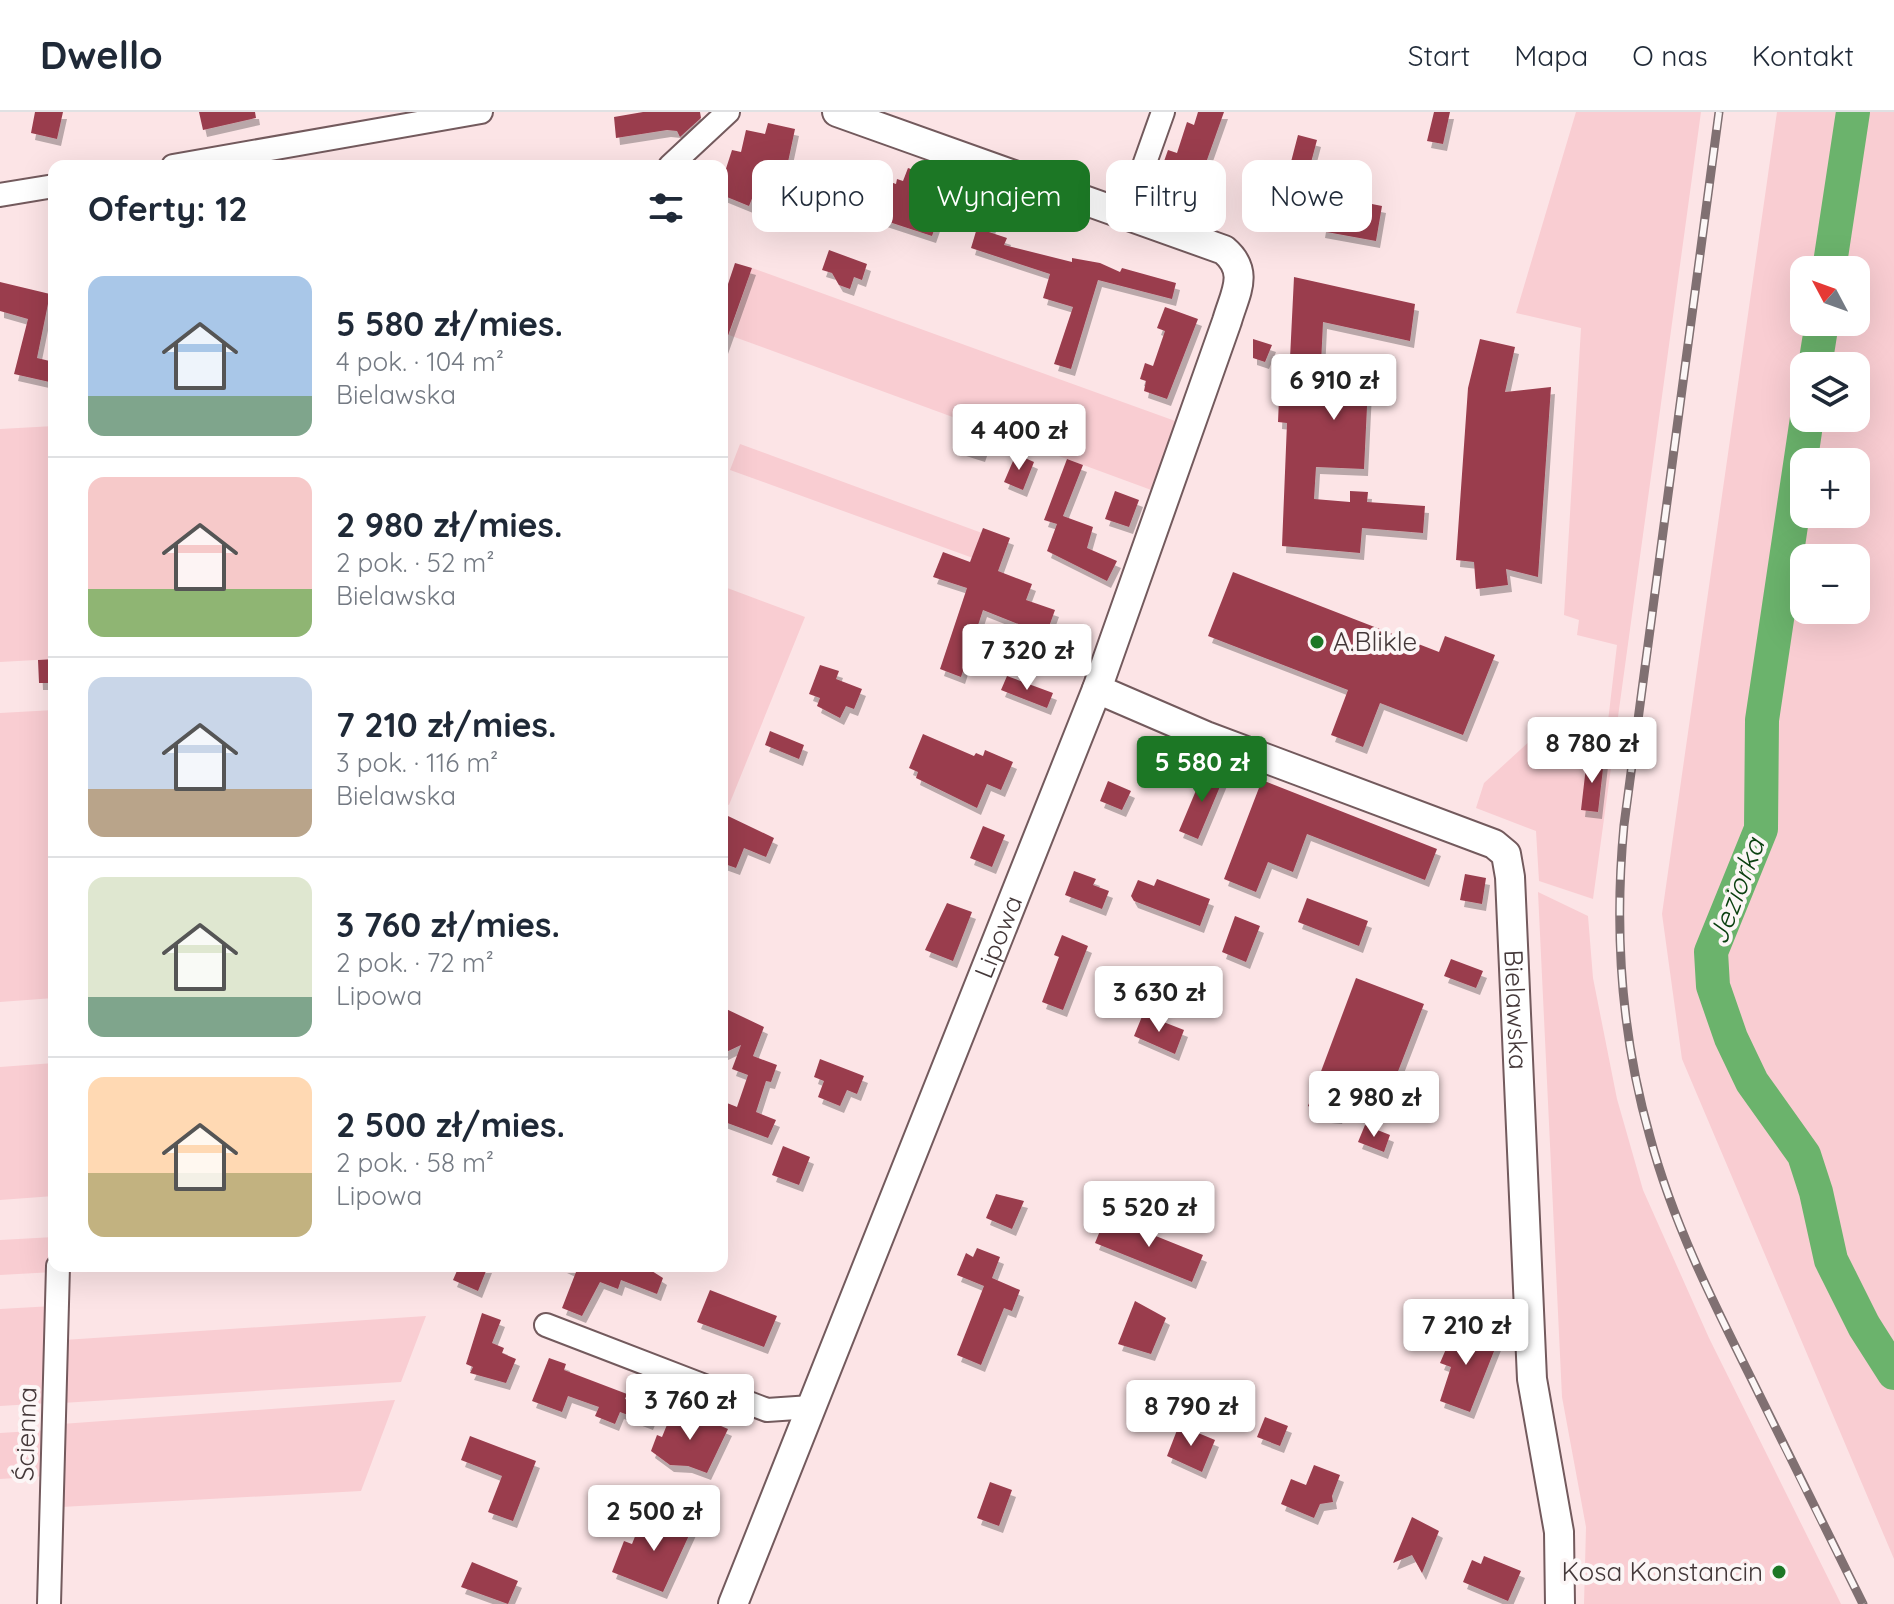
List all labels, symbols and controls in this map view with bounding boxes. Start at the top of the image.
text: Dwello [40,31,163,79]
text: Start [1408,38,1470,73]
text: Mapa [1514,38,1588,73]
text: O nas [1632,38,1708,73]
text: Kontakt [1752,38,1854,73]
chip: Kupno [752,160,893,232]
chip: Wynajem [909,160,1090,232]
chip: Filtry [1106,160,1226,232]
chip: Nowe [1242,160,1372,232]
icon: filters [644,186,688,230]
text: Oferty: 12 [88,187,248,230]
north arrow [1790,256,1870,336]
map controls [1790,256,1870,624]
text: 5 580 zł/mies. [336,302,563,345]
icon: home [152,308,248,404]
text: 4 pok. · 104 m² [336,345,504,378]
button: layers [1790,352,1870,432]
pin: 6 910 zł [1251,354,1417,422]
text: 6 910 zł [1289,363,1379,396]
text: Bielawska [336,378,456,411]
pin: 4 400 zł [936,404,1102,472]
text: 4 400 zł [971,413,1067,446]
button: + [1790,448,1870,528]
text: 2 980 zł/mies. [336,503,562,546]
icon: home [152,509,248,605]
button: − [1790,544,1870,624]
text: 2 pok. · 52 m² [336,546,494,579]
text: Bielawska [336,579,456,612]
pin: 7 320 zł [944,624,1110,692]
place label: A.Blikle [1333,625,1417,658]
text: 7 320 zł [980,633,1074,666]
marker: A.Blikle [1308,633,1326,651]
text: 7 210 zł/mies. [336,703,556,746]
icon: home [152,709,248,805]
pin: 8 780 zł [1509,717,1675,785]
text: 8 780 zł [1546,726,1638,759]
pin: 5 580 zł [1119,736,1285,804]
text: 5 580 zł [1155,745,1249,778]
text: 3 pok. · 116 m² [336,746,498,779]
text: Bielawska [336,779,456,812]
water label: Jeziorka [1699,831,1772,949]
street label: Lipowa [967,890,1029,983]
text: 3 760 zł/mies. [336,903,560,946]
icon: home [152,909,248,1005]
text: 2 pok. · 72 m² [336,946,494,979]
street label: Bielawska [1497,949,1535,1070]
pin: 3 630 zł [1076,966,1242,1034]
text: 3 630 zł [1113,975,1205,1008]
text: Lipowa [336,979,422,1012]
pin: 2 980 zł [1291,1071,1457,1139]
text: 2 980 zł [1327,1080,1421,1113]
text: 2 500 zł/mies. [336,1103,565,1146]
icon: home [152,1109,248,1205]
text: 2 pok. · 58 m² [336,1146,494,1179]
text: Lipowa [336,1179,422,1212]
pin: 5 520 zł [1066,1181,1232,1249]
text: 5 520 zł [1102,1190,1196,1223]
pin: 7 210 zł [1383,1299,1549,1367]
text: 7 210 zł [1421,1308,1511,1341]
pin: 3 760 zł [607,1374,773,1442]
pin: 8 790 zł [1108,1380,1274,1448]
text: 3 760 zł [644,1383,736,1416]
street label: Ścienna [7,1386,44,1482]
text: 8 790 zł [1144,1389,1238,1422]
pin: 2 500 zł [571,1485,737,1553]
text: 2 500 zł [606,1494,702,1527]
place label: Kosa Konstancin [1561,1555,1763,1588]
marker: Kosa Konstancin [1770,1563,1788,1581]

